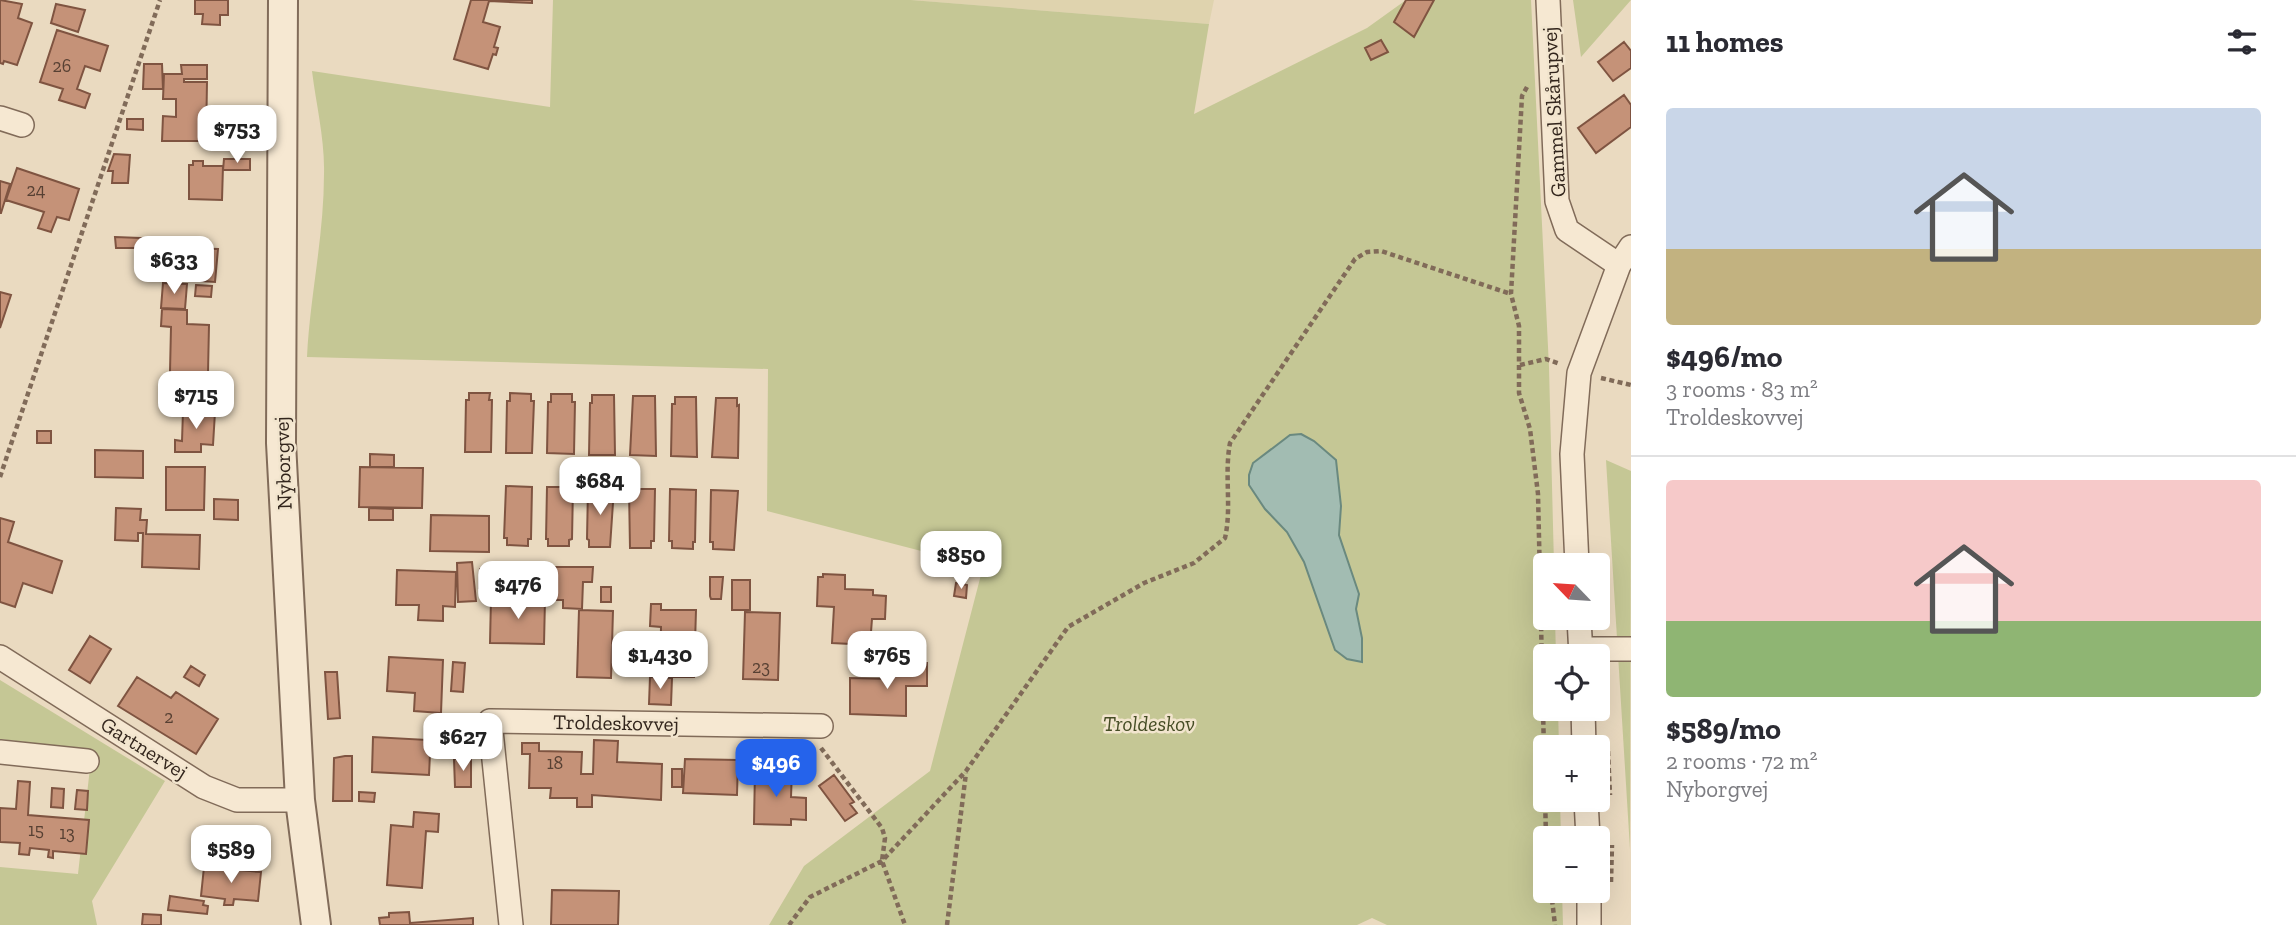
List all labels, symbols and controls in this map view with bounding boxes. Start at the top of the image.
icon: filters [2223,23,2261,61]
text: 11 homes [1666,24,1784,60]
street label: Gammel Skårupvej [1537,26,1571,198]
house number: 26 [53,55,71,77]
pin: $753 [196,106,278,165]
text: $753 [214,114,260,142]
icon: home [1901,154,2027,280]
house number: 24 [27,179,46,201]
pin: $633 [133,236,215,296]
text: $633 [150,245,198,273]
text: $496/mo [1666,339,1782,375]
pin: $715 [155,372,237,431]
text: 3 rooms · 83 m² [1666,375,1818,403]
text: $715 [174,380,218,408]
text: Troldeskovvej [1666,403,1804,431]
street label: Nyborgvej [268,416,298,510]
pin: $684 [559,458,641,517]
text: $684 [575,466,625,494]
icon: home [1901,526,2027,652]
pin: $850 [920,532,1002,591]
text: $850 [937,540,985,568]
north arrow [1533,553,1610,630]
map controls [1533,553,1610,903]
pin: $476 [477,562,559,621]
text: $476 [494,570,542,598]
pin: $1,430 [603,632,717,691]
pin: $765 [846,632,928,691]
text: $1,430 [628,640,692,668]
text: $765 [863,640,911,668]
button: locate [1533,644,1610,721]
house number: 23 [752,656,770,678]
house number: 2 [164,706,174,728]
street label: Troldeskovvej [553,709,679,737]
street label: Gartnervej [96,711,192,785]
park label: Troldeskov [1103,711,1195,736]
text: $589/mo [1666,711,1781,747]
pin: $627 [422,714,504,773]
text: $627 [439,722,487,750]
button: + [1533,735,1610,812]
pin: $496 [735,740,817,799]
text: 2 rooms · 72 m² [1666,747,1817,775]
text: $496 [751,748,801,776]
house number: 18 [547,752,563,774]
text: Nyborgvej [1666,775,1768,803]
house number: 15 [28,819,44,841]
house number: 13 [59,822,75,844]
pin: $589 [190,826,272,885]
button: − [1533,826,1610,903]
text: $589 [207,834,255,862]

